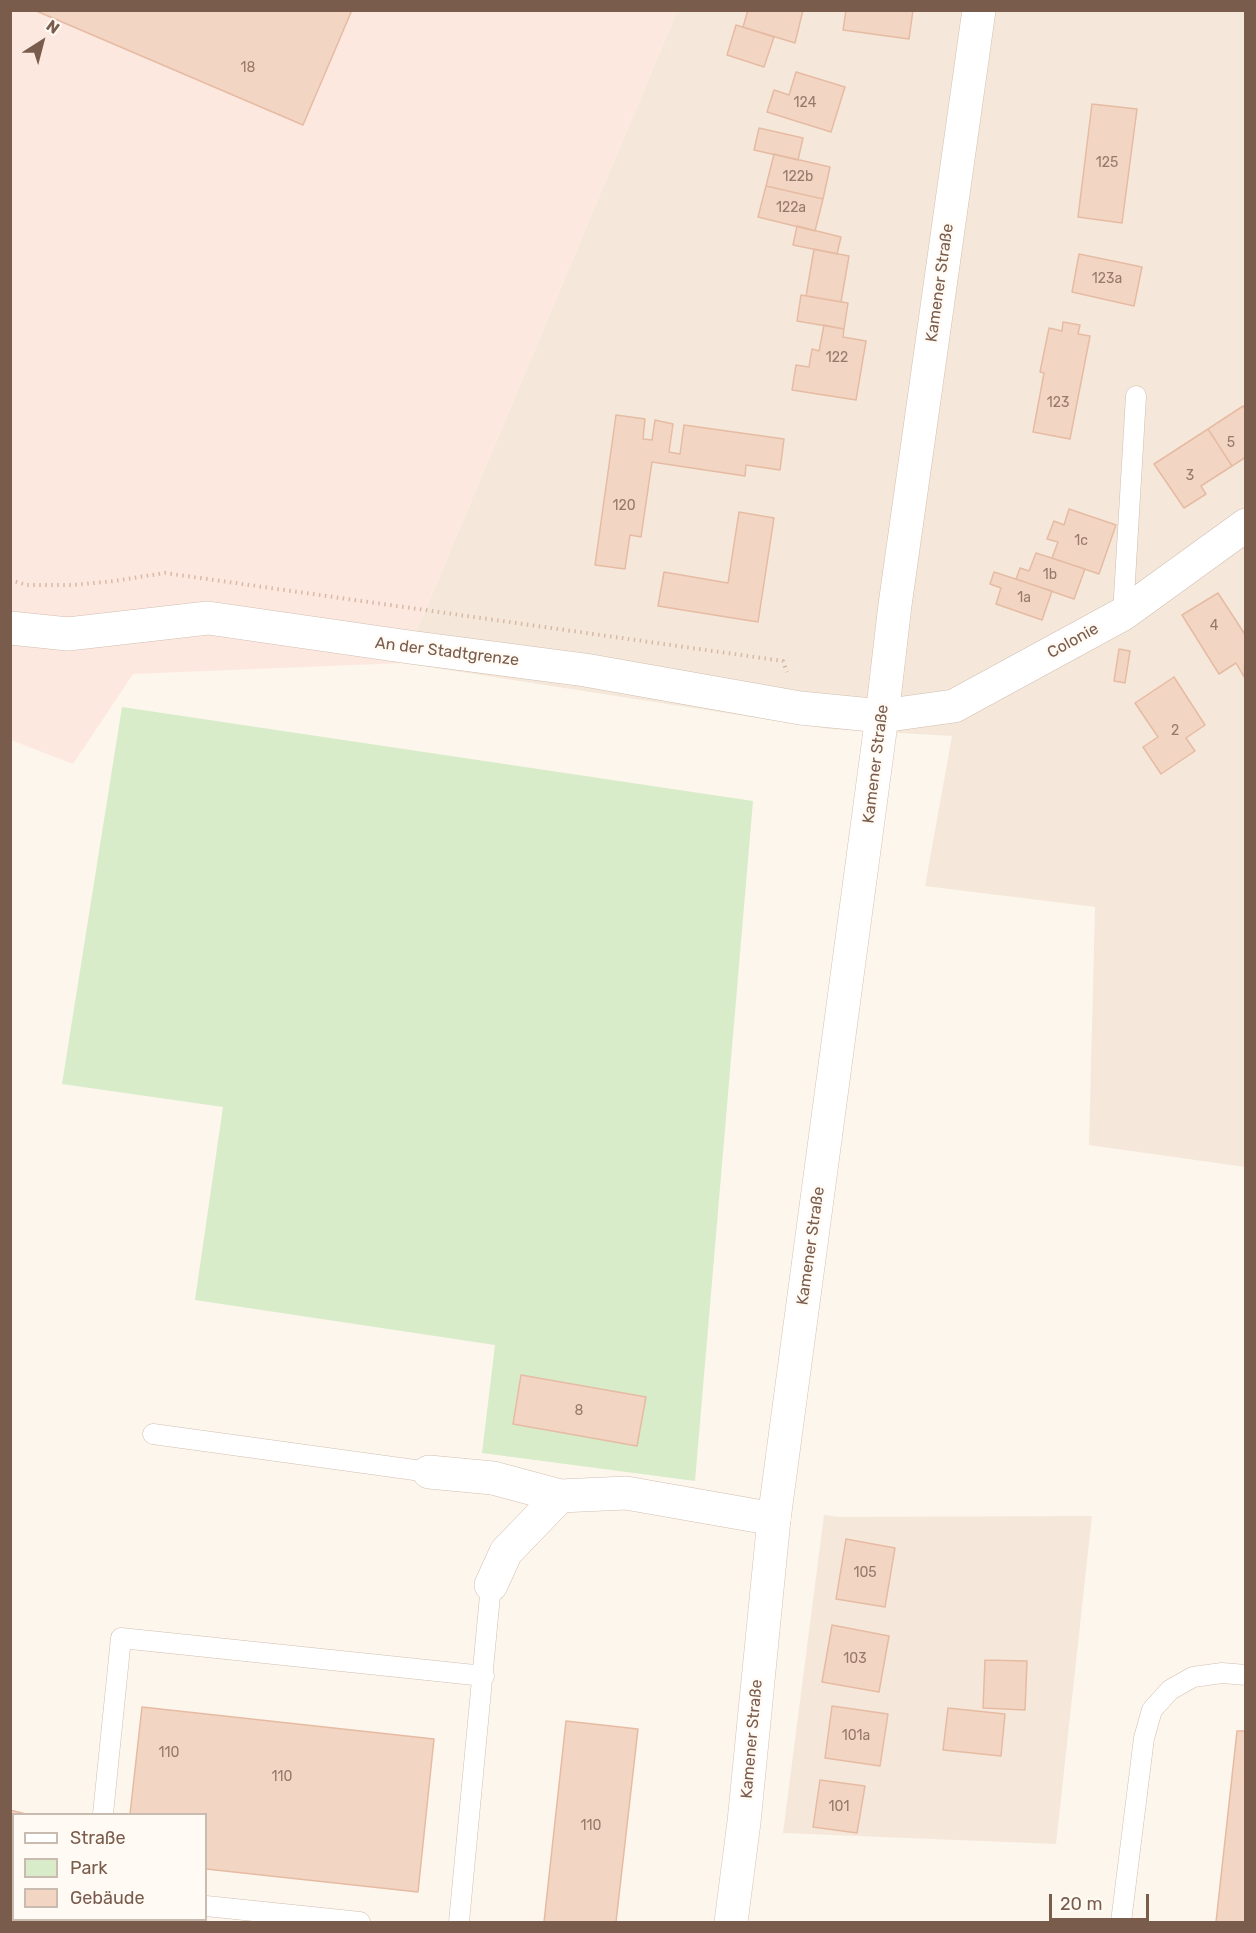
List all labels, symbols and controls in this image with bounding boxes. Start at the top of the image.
north arrow [12,12,72,72]
text: N [43,16,63,38]
house number: 18 [241,60,255,76]
house number: 124 [794,95,816,111]
house number: 125 [1096,155,1118,171]
house number: 122b [783,169,813,185]
house number: 122a [776,200,806,216]
street label: Kamener Straße [922,222,958,344]
house number: 123a [1092,271,1122,287]
house number: 122 [826,350,848,366]
house number: 123 [1047,395,1069,411]
house number: 5 [1227,435,1235,451]
house number: 3 [1186,468,1194,484]
house number: 120 [612,498,636,514]
house number: 1c [1074,533,1088,549]
house number: 1b [1043,567,1057,583]
house number: 1a [1017,590,1031,606]
house number: 4 [1210,618,1218,634]
street label: Colonie [1044,619,1102,663]
street label: An der Stadtgrenze [374,634,520,670]
street label: Kamener Straße [859,704,893,824]
house number: 2 [1171,723,1179,739]
street label: Kamener Straße [793,1185,829,1307]
house number: 8 [575,1403,583,1419]
house number: 105 [853,1565,877,1581]
house number: 103 [843,1651,867,1667]
street label: Kamener Straße [737,1679,767,1799]
house number: 101a [842,1728,870,1744]
house number: 110 [159,1745,179,1761]
house number: 110 [272,1769,292,1785]
house number: 101 [829,1799,849,1815]
legend [12,1813,207,1921]
house number: 110 [581,1818,601,1834]
text: Straße [70,1827,126,1849]
text: Park [70,1857,107,1879]
scale bar [1052,1882,1152,1920]
text: Gebäude [70,1887,145,1909]
text: 20 m [1060,1893,1102,1915]

